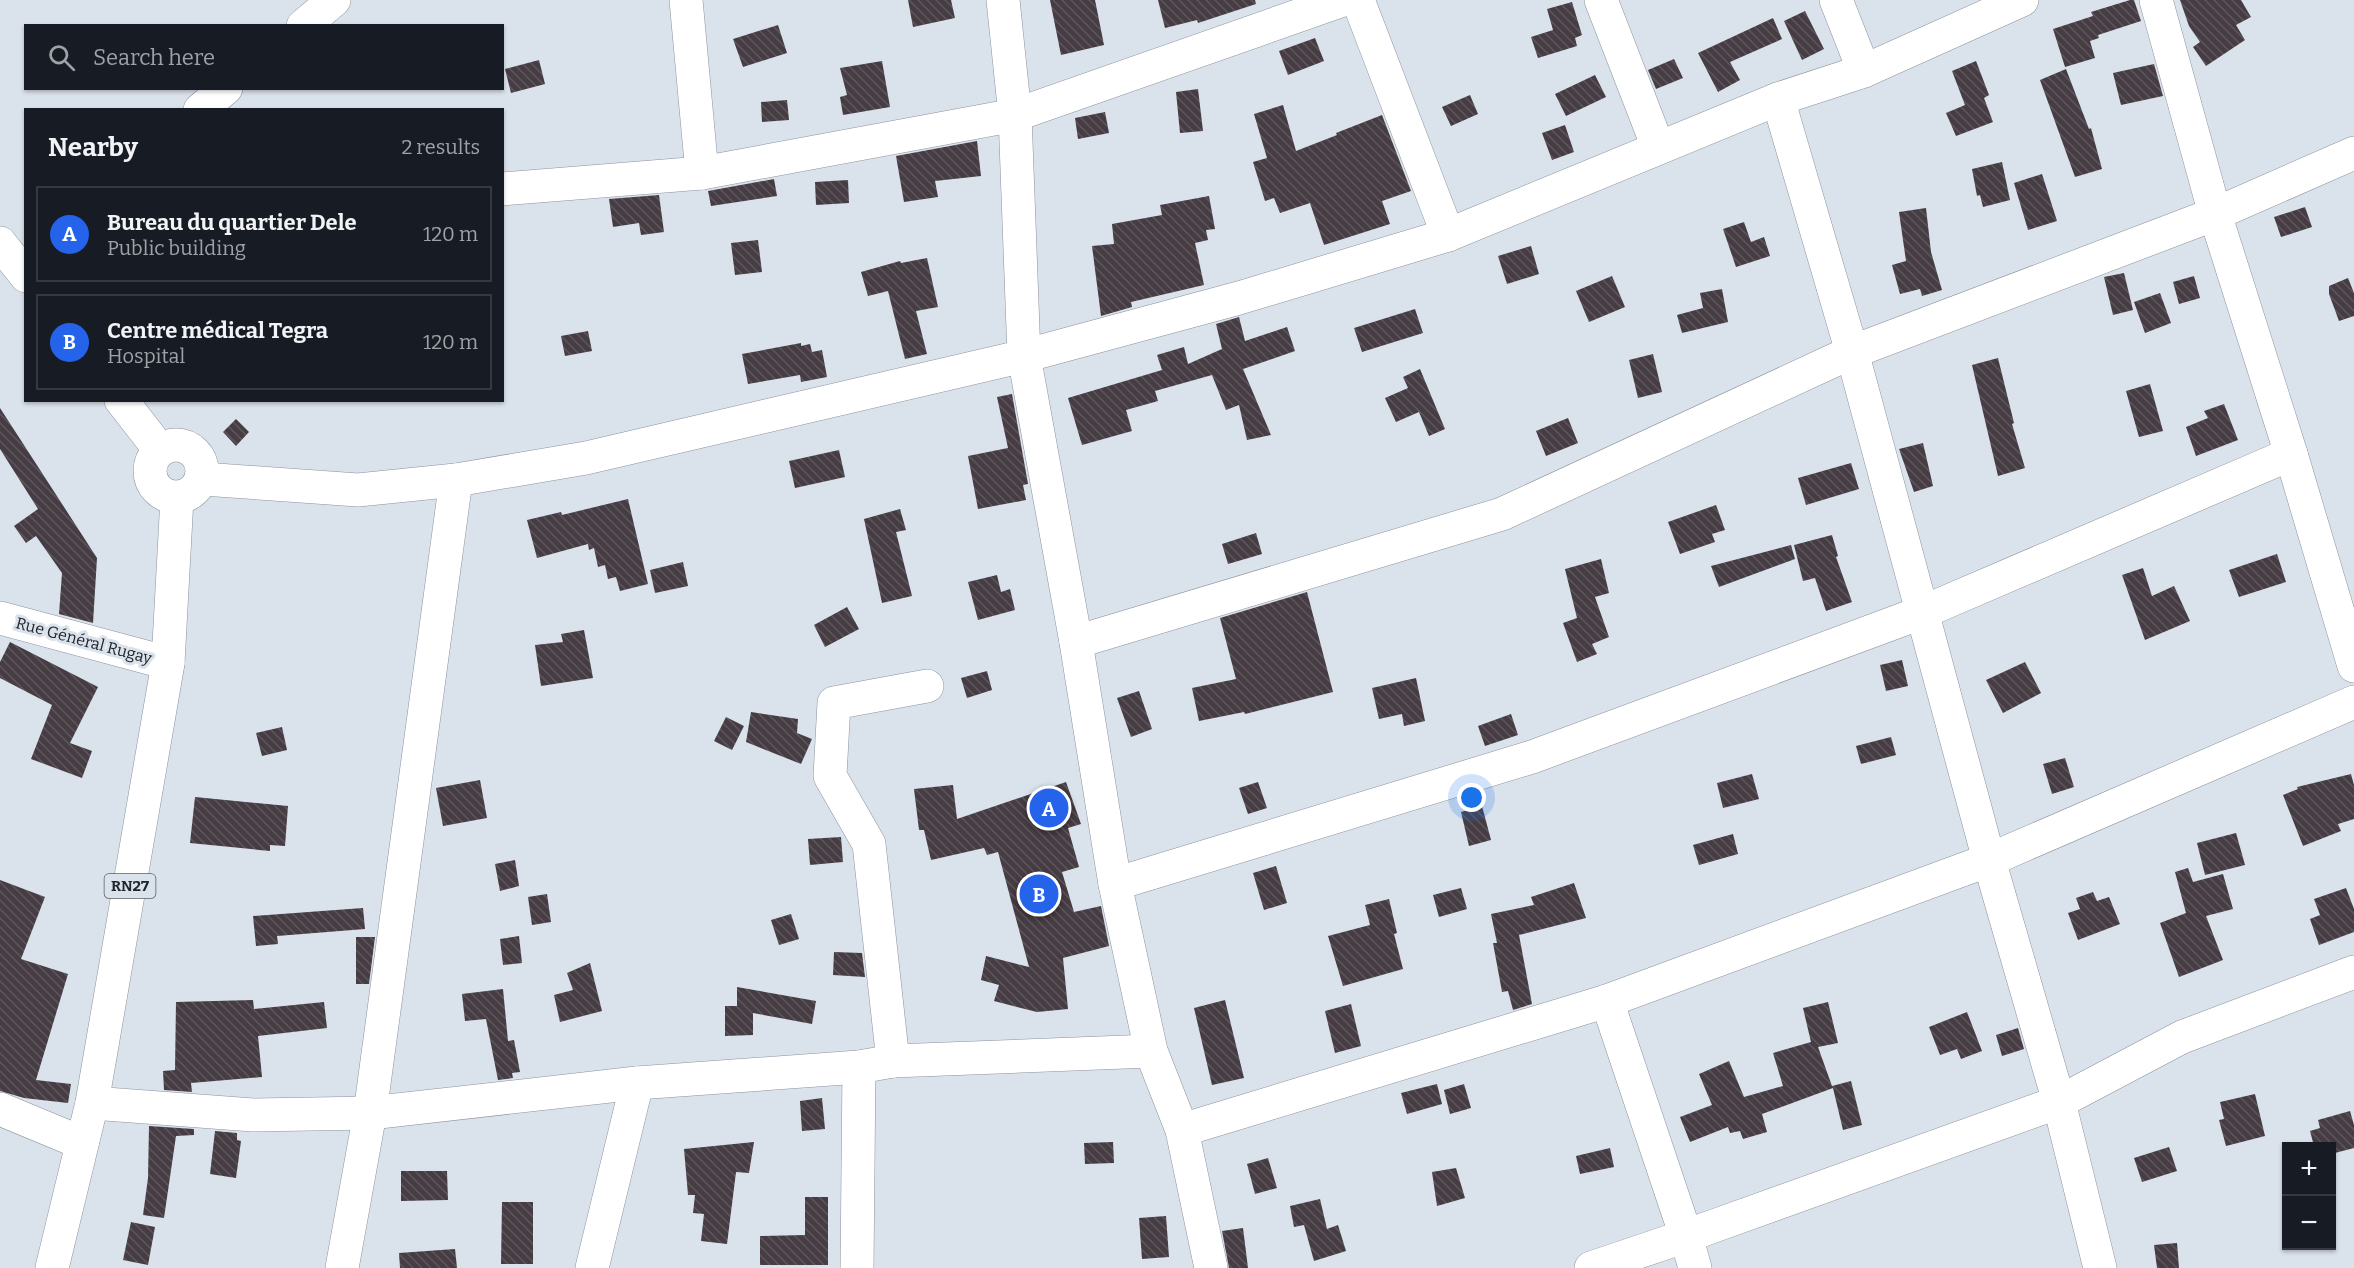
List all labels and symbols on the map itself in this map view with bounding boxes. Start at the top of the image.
street label: Rue Général Rugay [14,613,155,668]
your location [1457,783,1486,812]
pin: A [1030,786,1068,830]
pin: B [1020,872,1058,916]
road number: RN27 [104,874,156,898]

